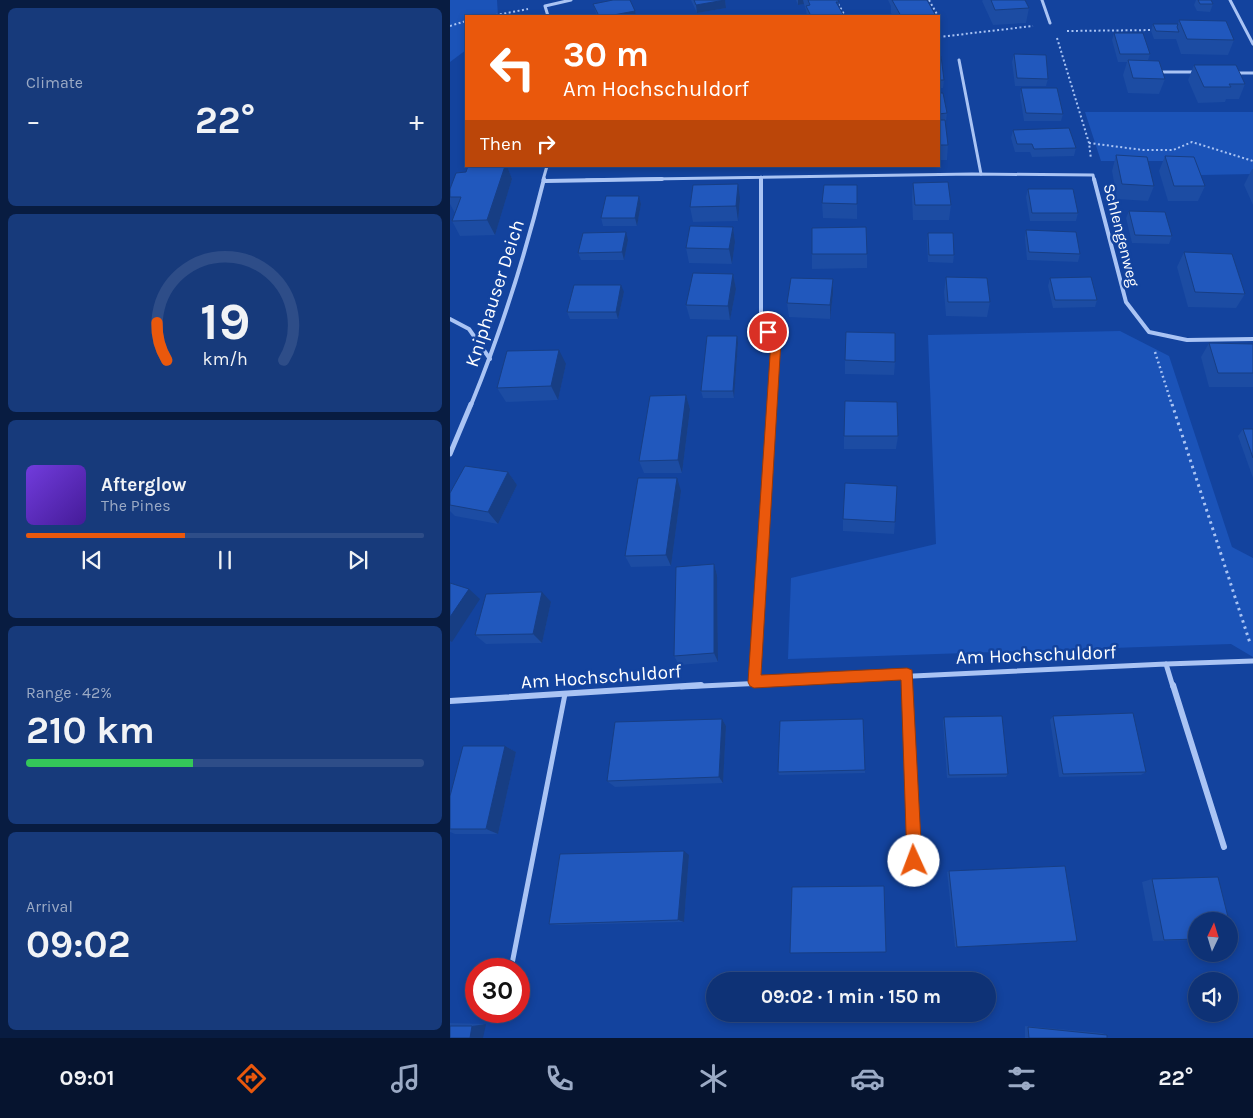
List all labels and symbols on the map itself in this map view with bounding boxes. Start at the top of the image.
street label: Schlengenweg [1100,182,1144,289]
street label: Kniphauser Deich [461,217,529,370]
pin [747,311,789,353]
street label: Am Hochschuldorf [955,641,1117,669]
street label: Am Hochschuldorf [520,660,682,694]
position arrow [887,834,939,886]
north arrow [1188,912,1238,962]
speed limit sign: 30 [465,958,530,1023]

